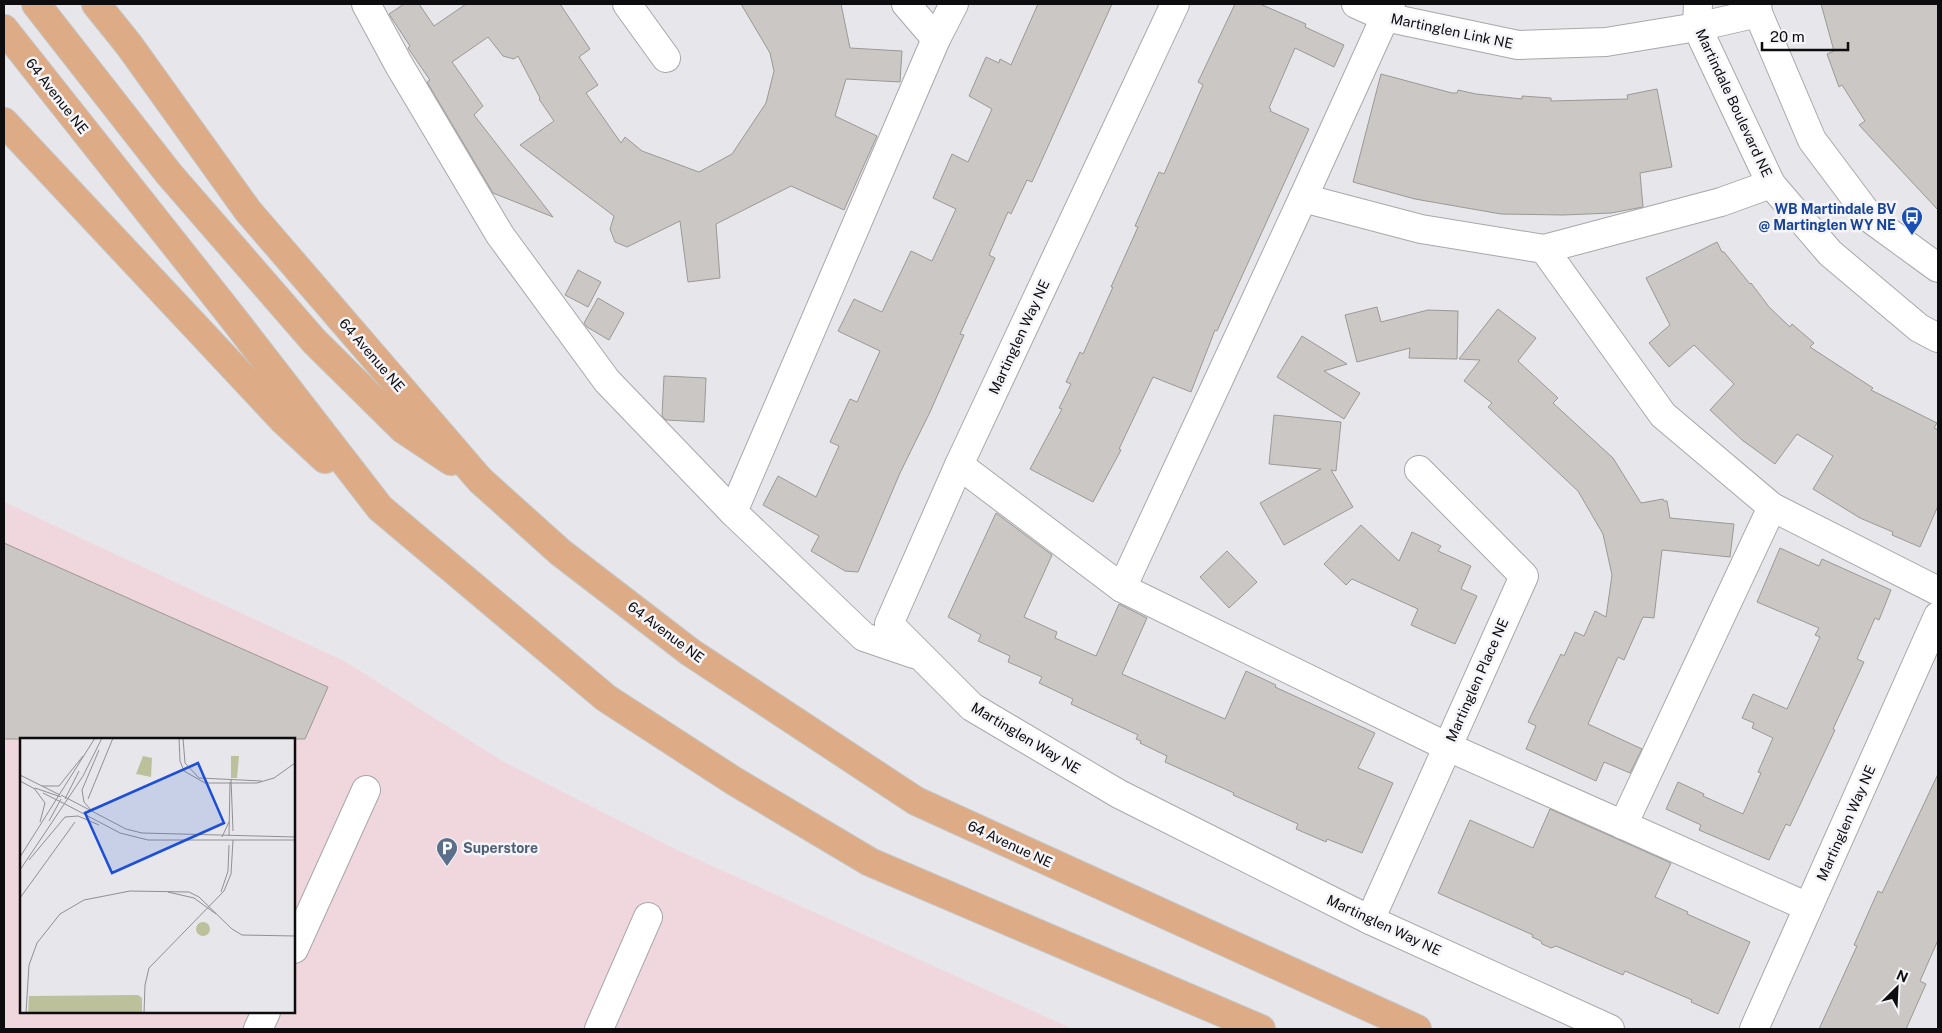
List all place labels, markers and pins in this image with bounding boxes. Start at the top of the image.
place label: WB Martindale BV @ Martinglen WY NE [1759,201,1896,233]
bus stop icon: WB Martindale BV @ Martinglen WY NE [1900,205,1924,236]
parking icon: Superstore [435,836,459,867]
place label: Superstore [463,840,538,856]

